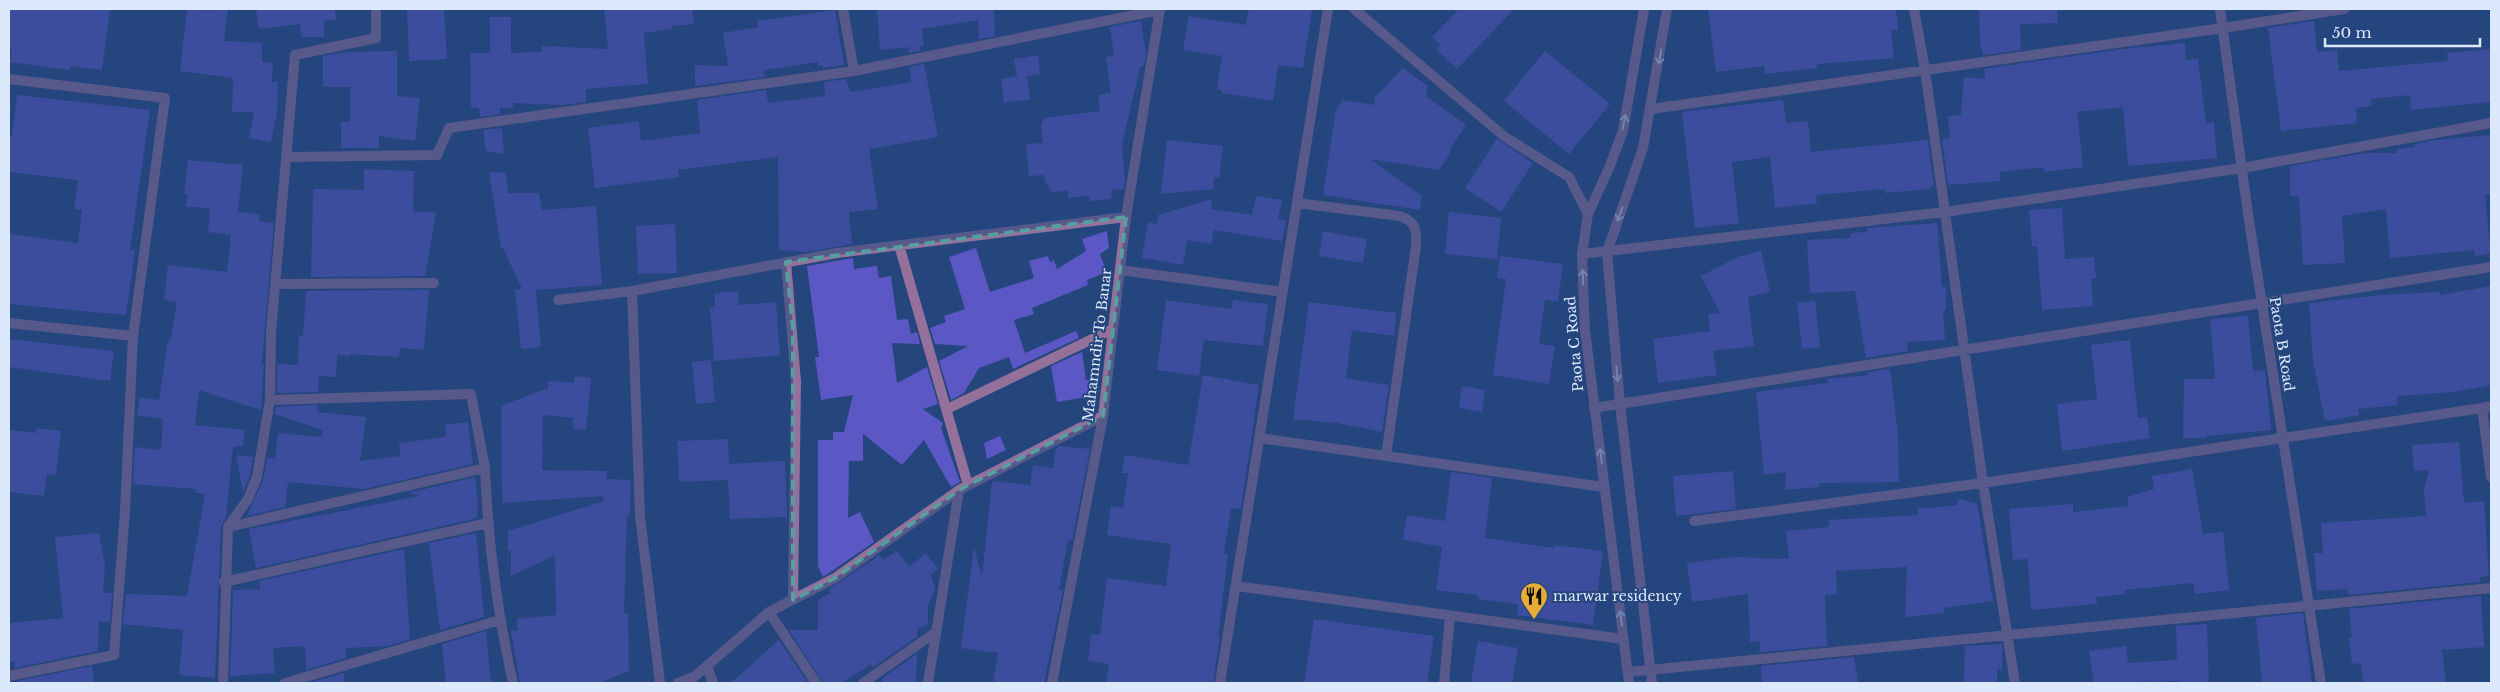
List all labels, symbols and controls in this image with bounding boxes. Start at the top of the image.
scale bar [2325,15,2480,47]
text: 50 m [2332,23,2372,42]
one-way arrow [1654,49,1664,65]
one-way arrow [1620,115,1630,131]
one-way arrow [1615,206,1624,221]
street label: Mahamndir To Banar [1079,267,1115,423]
one-way arrow [1578,270,1588,286]
street label: Paota C Road [1561,295,1587,392]
street label: Paota B Road [2266,296,2298,393]
one-way arrow [1612,366,1622,382]
one-way arrow [1596,449,1606,465]
restaurant icon: marwar residency [1519,581,1549,620]
place label: marwar residency [1553,587,1682,605]
one-way arrow [1616,610,1626,626]

